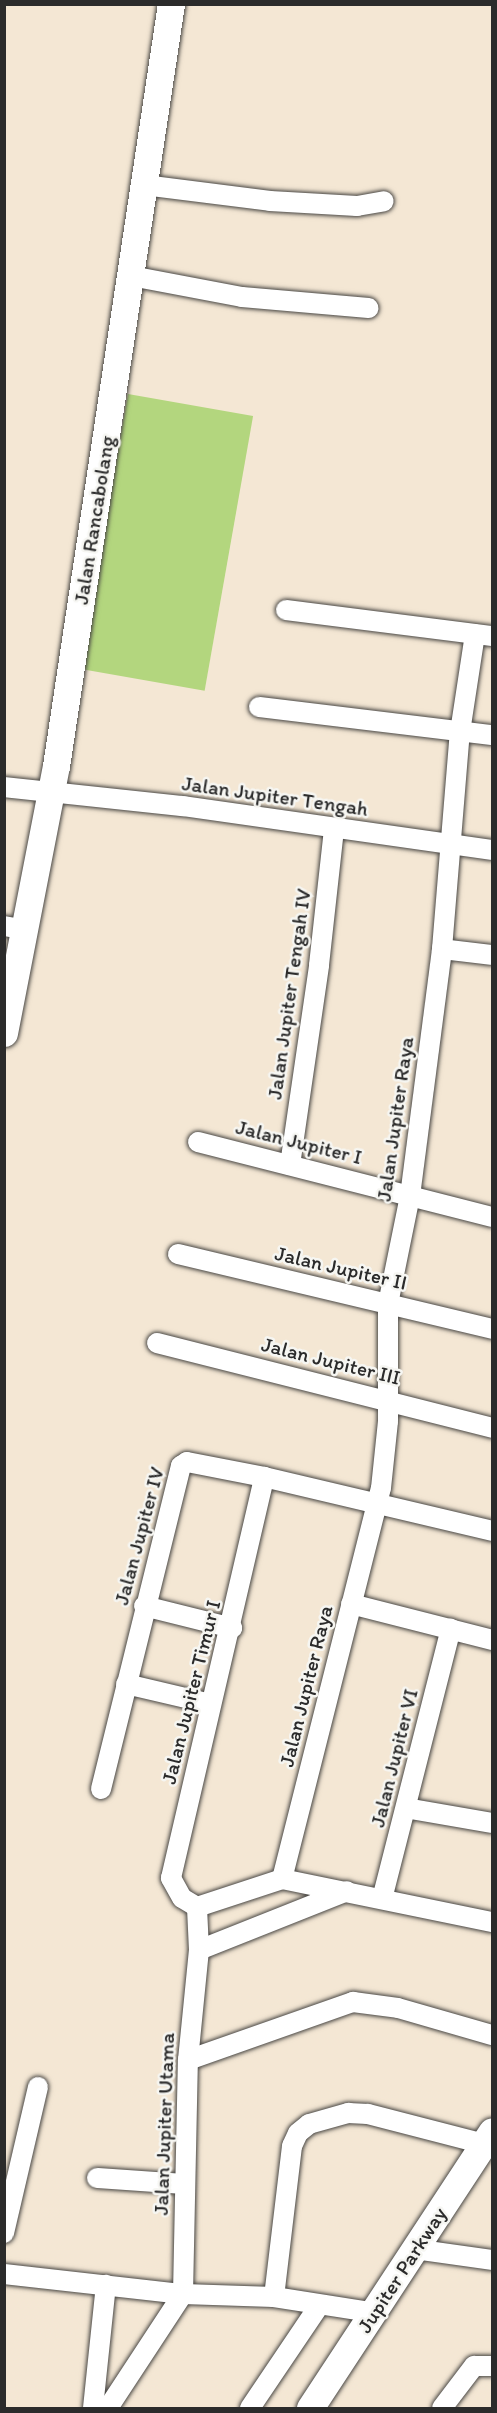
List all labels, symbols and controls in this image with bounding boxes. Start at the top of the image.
street label: Jalan Rancabolang [68,435,120,605]
street label: Jalan Jupiter Tengah [181,771,369,821]
street label: Jalan Jupiter Tengah IV [262,888,316,1100]
street label: Jalan Jupiter Raya [371,1035,419,1203]
street label: Jalan Jupiter I [233,1114,365,1170]
street label: Jalan Jupiter II [272,1240,410,1296]
street label: Jalan Jupiter III [258,1331,404,1391]
street label: Jalan Jupiter IV [108,1464,170,1608]
street label: Jalan Jupiter Timur I [156,1597,226,1787]
street label: Jalan Jupiter Raya [274,1603,338,1769]
street label: Jalan Jupiter VI [365,1686,423,1830]
street label: Jalan Jupiter Utama [148,2033,180,2215]
street label: Jupiter Parkway [352,2202,452,2338]

